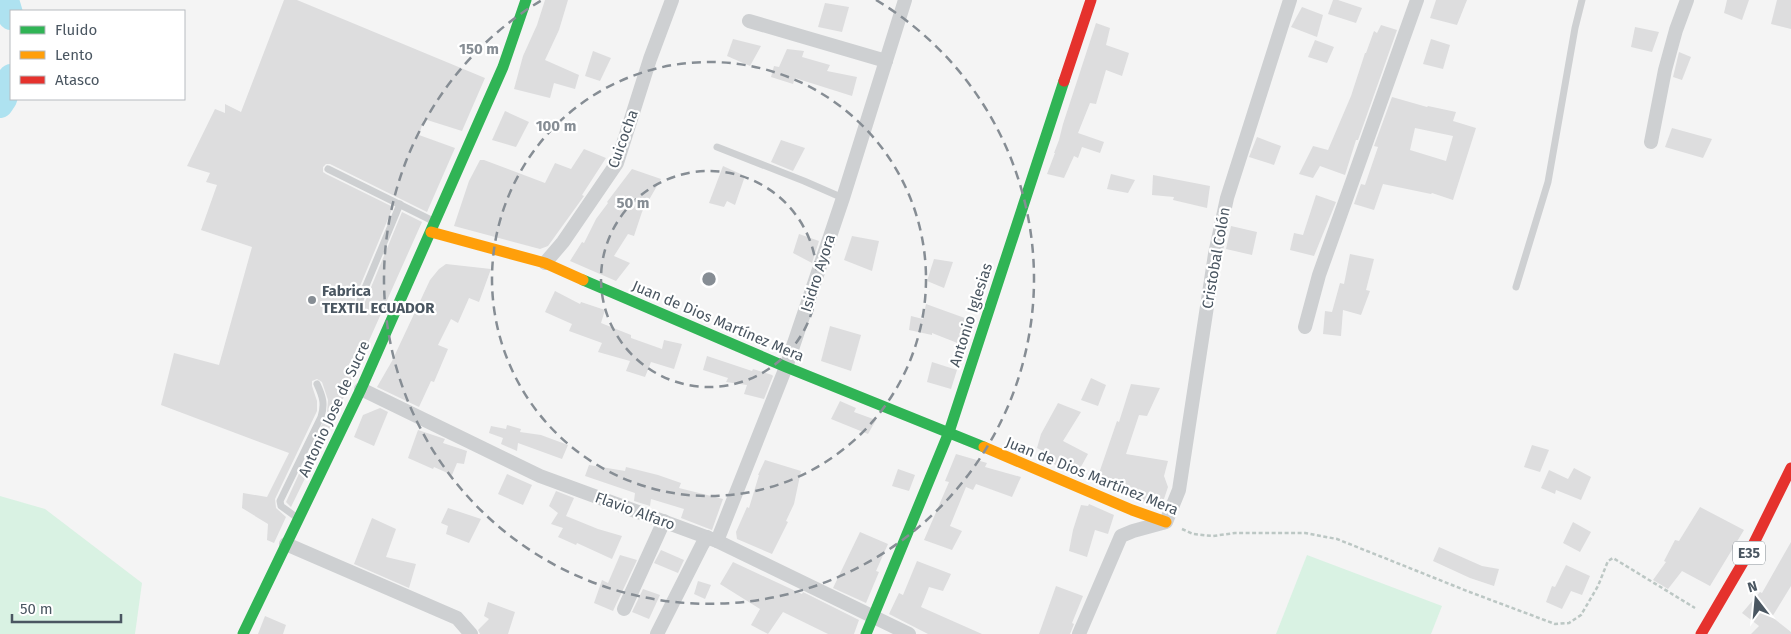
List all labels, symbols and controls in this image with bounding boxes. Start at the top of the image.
legend [10,10,185,100]
text: Fluido [55,21,97,39]
text: 150 m [459,40,499,58]
text: Lento [55,46,93,64]
text: Atasco [55,71,100,89]
street label: Cuicocha [604,107,642,171]
text: 100 m [536,117,576,135]
text: 50 m [616,194,650,212]
street label: Cristobal Colón [1198,206,1234,310]
street label: Isidro Ayora [797,232,839,314]
street label: Antonio Iglesias [946,261,996,369]
centre of rings [700,270,718,288]
street label: Juan de Dios Martínez Mera [629,277,807,365]
place label: Fabrica TEXTIL ECUADOR [322,282,435,317]
marker: Fabrica TEXTIL ECUADOR [306,294,318,306]
street label: Antonio Jose de Sucre [295,338,373,480]
street label: Juan de Dios Martínez Mera [1003,433,1181,519]
street label: Flavio Alfaro [593,488,677,534]
road number: E35 [1733,542,1765,564]
north arrow [1731,574,1781,624]
text: N [1746,578,1759,596]
scale bar [12,592,121,624]
text: 50 m [20,600,53,618]

